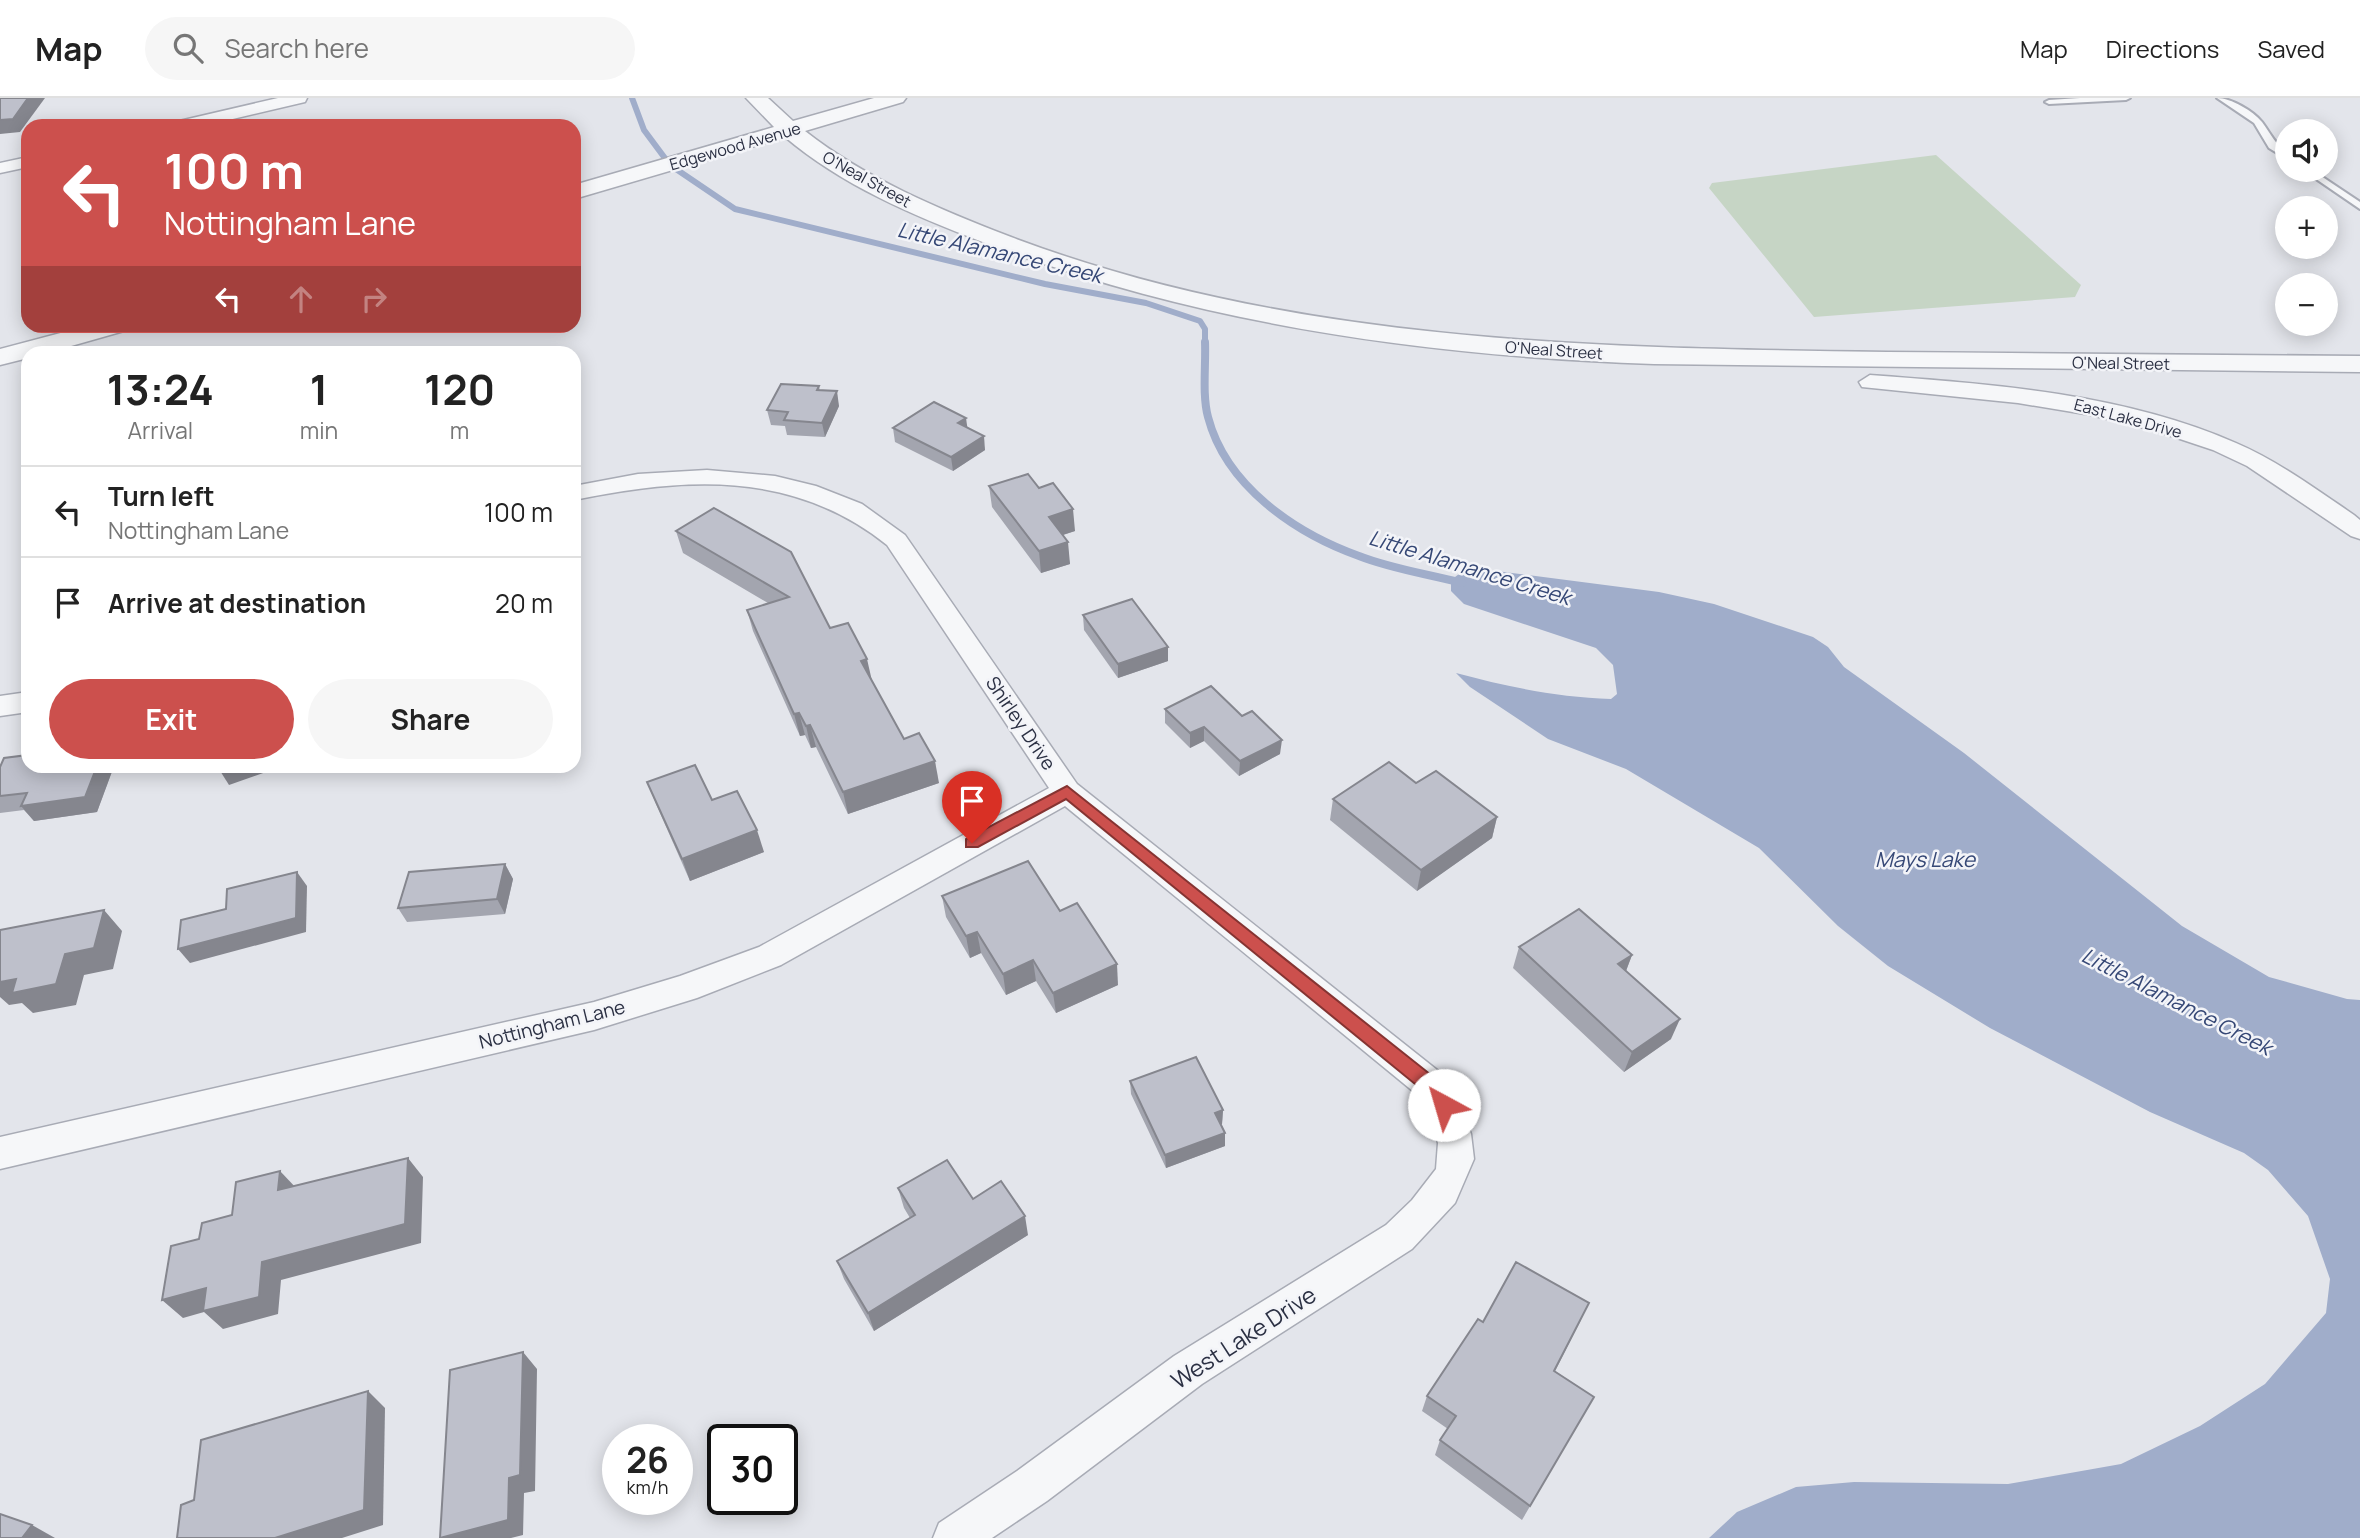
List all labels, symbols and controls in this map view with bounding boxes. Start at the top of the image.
search box [145,17,635,80]
text: Map [35,26,103,71]
icon: search [169,29,207,67]
text: Search here [225,30,369,66]
text: Map [2020,32,2068,65]
text: Directions [2106,32,2219,65]
text: Saved [2257,32,2325,65]
street label: Edgewood Avenue [667,117,803,175]
map controls [2275,119,2338,336]
button: sound [2275,119,2338,182]
text: 100 m [164,137,304,204]
street label: O'Neal Street [819,146,915,212]
icon: left [49,147,140,238]
button: + [2275,196,2338,259]
text: Nottingham Lane [164,201,416,245]
water label: Little Alamance Creek [895,215,1108,290]
button: − [2275,273,2338,336]
icon: left [209,280,247,318]
icon: ahead [282,280,320,318]
icon: right [355,280,393,318]
street label: O'Neal Street [1504,336,1604,364]
street label: O'Neal Street [2072,351,2170,375]
text: 13:24 [107,360,214,418]
text: 1 [310,360,328,418]
text: 120 [424,360,495,418]
street label: East Lake Drive [2072,393,2184,443]
text: Arrival [127,414,193,446]
text: min [300,414,338,446]
text: m [450,414,469,446]
text: Turn left [108,478,215,514]
icon: left [49,493,87,531]
text: 100 m [484,494,553,530]
text: Nottingham Lane [108,514,289,546]
water label: Little Alamance Creek [1366,523,1577,612]
icon: arrive [49,584,87,622]
text: Arrive at destination [108,585,366,621]
text: 20 m [495,585,553,621]
street label: Shirley Drive [980,671,1062,775]
button: Exit [49,679,294,759]
button: Share [308,679,553,759]
pin [942,771,1002,843]
icon: arrive [953,782,991,820]
water label: Mays Lake [1875,845,1977,873]
water label: Little Alamance Creek [2077,941,2279,1062]
street label: Nottingham Lane [476,993,628,1055]
position arrow [1407,1068,1481,1142]
street label: West Lake Drive [1164,1278,1322,1396]
speed limit sign: 30 [707,1424,798,1515]
text: 26 [626,1436,669,1484]
text: km/h [627,1475,668,1499]

